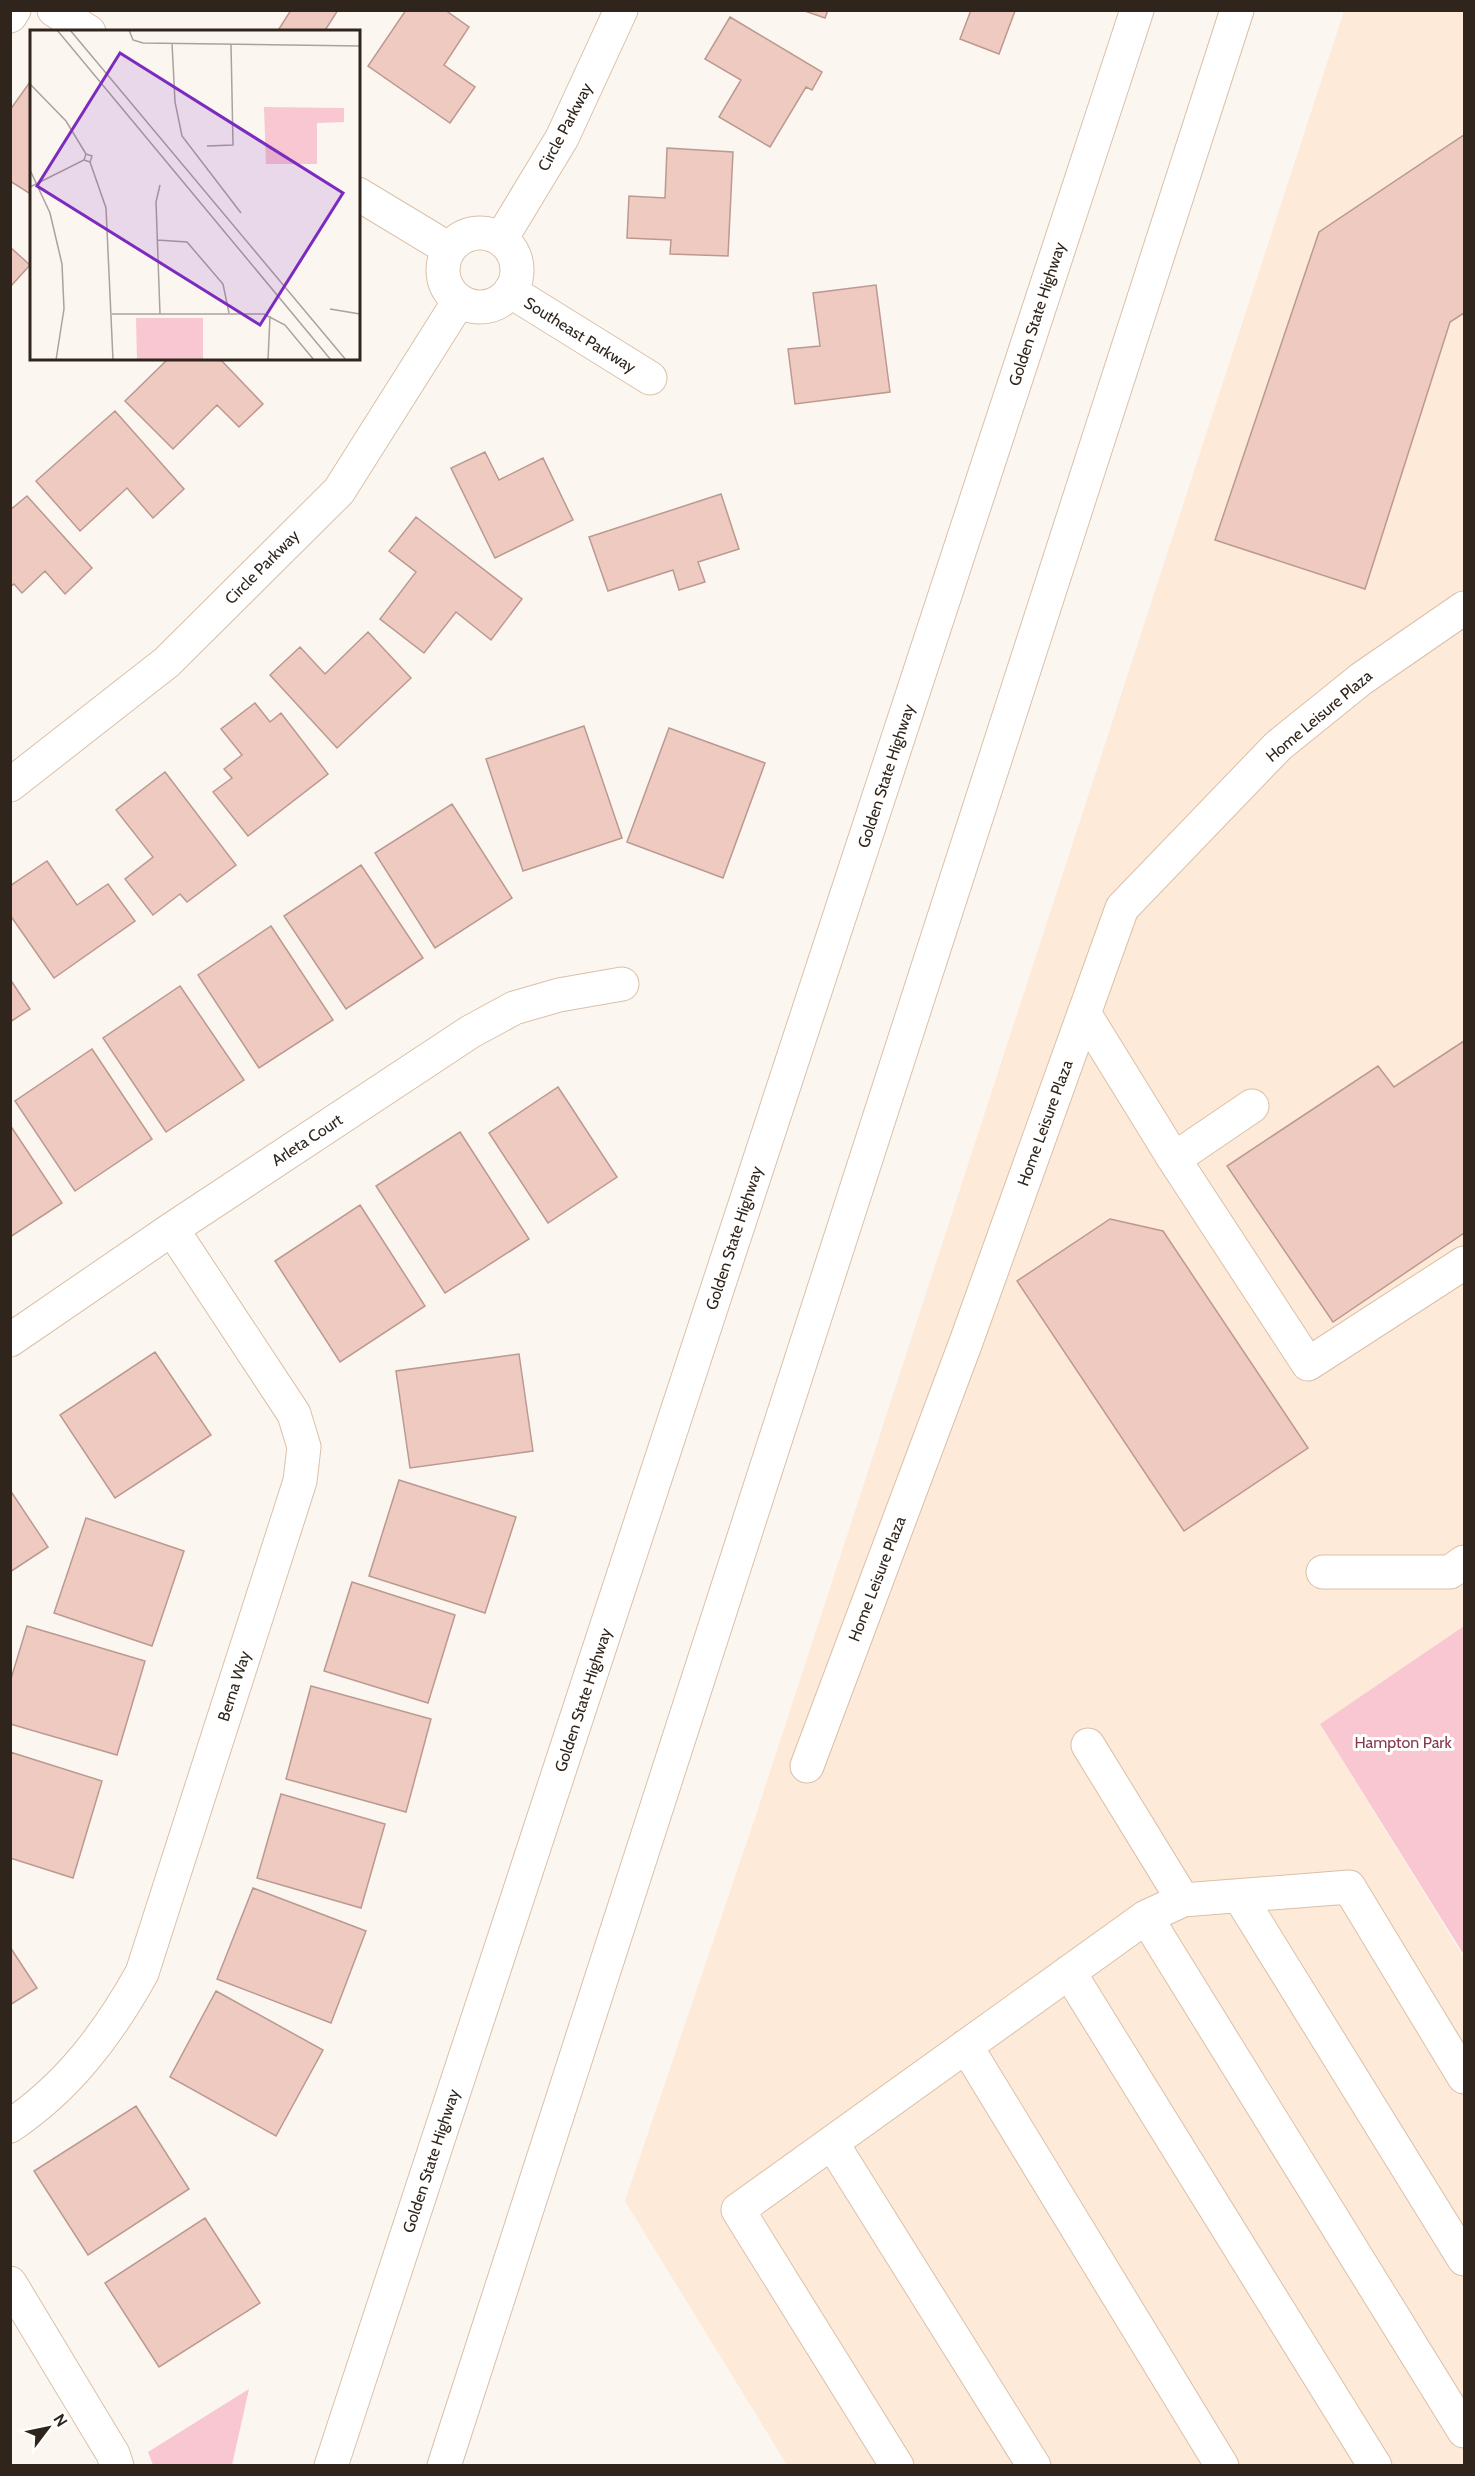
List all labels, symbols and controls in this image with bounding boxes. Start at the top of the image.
inset map [30,30,360,360]
street label: Circle Parkway [534,80,596,174]
street label: Golden State Highway [1005,240,1069,388]
street label: Southeast Parkway [521,293,639,377]
street label: Circle Parkway [221,526,303,608]
street label: Home Leisure Plaza [1262,666,1376,766]
street label: Golden State Highway [854,702,918,850]
street label: Home Leisure Plaza [1013,1057,1077,1189]
street label: Arleta Court [268,1110,347,1170]
street label: Golden State Highway [702,1164,766,1312]
street label: Home Leisure Plaza [844,1513,910,1644]
street label: Golden State Highway [551,1626,615,1774]
street label: Berna Way [214,1648,254,1724]
park label: Hampton Park [1354,1733,1452,1752]
street label: Golden State Highway [399,2087,463,2235]
north arrow [18,2398,78,2458]
text: N [49,2410,71,2430]

